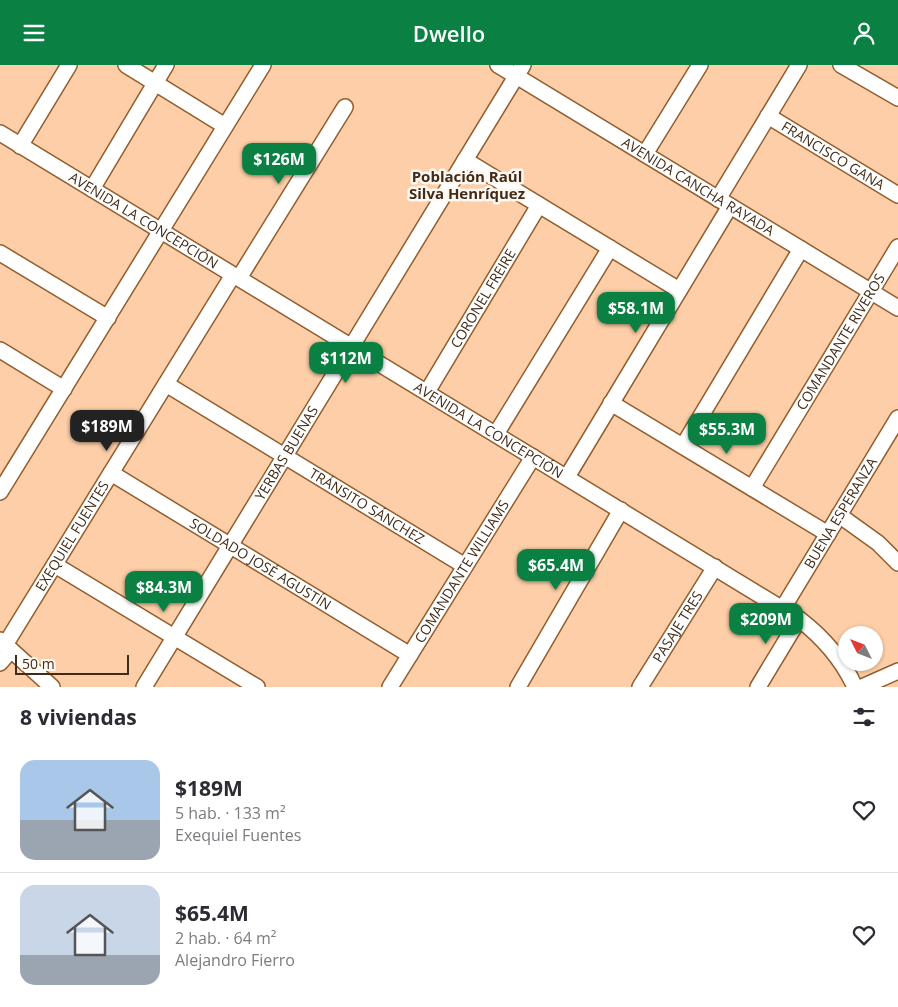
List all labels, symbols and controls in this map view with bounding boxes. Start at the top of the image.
text: Dwello [413,18,485,48]
icon: menu [20,19,48,47]
icon: person [850,19,878,47]
street label: FRANCISCO GANA [778,116,888,194]
street label: AVENIDA CANCHA RAYADA [618,132,778,240]
pin: $126M [244,143,314,185]
text: $126M [253,148,305,170]
district label: Población Raúl Silva Henríquez [409,166,525,203]
street label: AVENIDA LA CONCEPCIÓN [66,167,222,273]
street label: CORONEL FREIRE [446,245,520,351]
street label: COMANDANTE RIVEROS [792,270,889,413]
pin: $58.1M [595,291,677,334]
text: $58.1M [608,297,664,319]
pin: $112M [311,341,381,384]
text: $112M [320,347,372,369]
street label: AVENIDA LA CONCEPCIÓN [411,377,567,482]
street label: YERBAS BUENAS [250,402,322,504]
pin: $189M [72,409,142,452]
pin: $55.3M [686,413,768,455]
text: $189M [81,415,133,437]
text: $55.3M [699,418,755,440]
street label: BUENA ESPERANZA [799,454,881,572]
street label: TRÁNSITO SÁNCHEZ [306,463,428,548]
street label: EXEQUIEL FUENTES [30,477,113,595]
street label: COMANDANTE WILLIAMS [410,496,513,646]
street label: SOLDADO JOSÉ AGUSTÍN [186,513,335,614]
pin: $65.4M [515,549,597,591]
text: $65.4M [528,554,584,576]
pin: $84.3M [123,571,205,613]
text: $84.3M [136,576,192,598]
street label: PASAJE TRES [648,587,707,666]
pin: $209M [731,603,801,645]
text: $209M [740,608,792,630]
north arrow [838,626,882,671]
map controls [838,626,883,671]
scale bar [15,652,129,675]
text: 50 m [22,654,55,673]
text: 8 viviendas [20,703,137,731]
icon: filters [850,703,878,731]
text: $189M [175,774,243,802]
icon: home [60,780,120,840]
icon: heart [850,796,878,824]
text: 5 hab. · 133 m² [175,802,286,824]
text: Exequiel Fuentes [175,824,301,846]
text: $65.4M [175,899,249,927]
icon: home [60,905,120,965]
icon: heart [850,921,878,949]
text: 2 hab. · 64 m² [175,927,276,949]
text: Alejandro Fierro [175,949,295,971]

